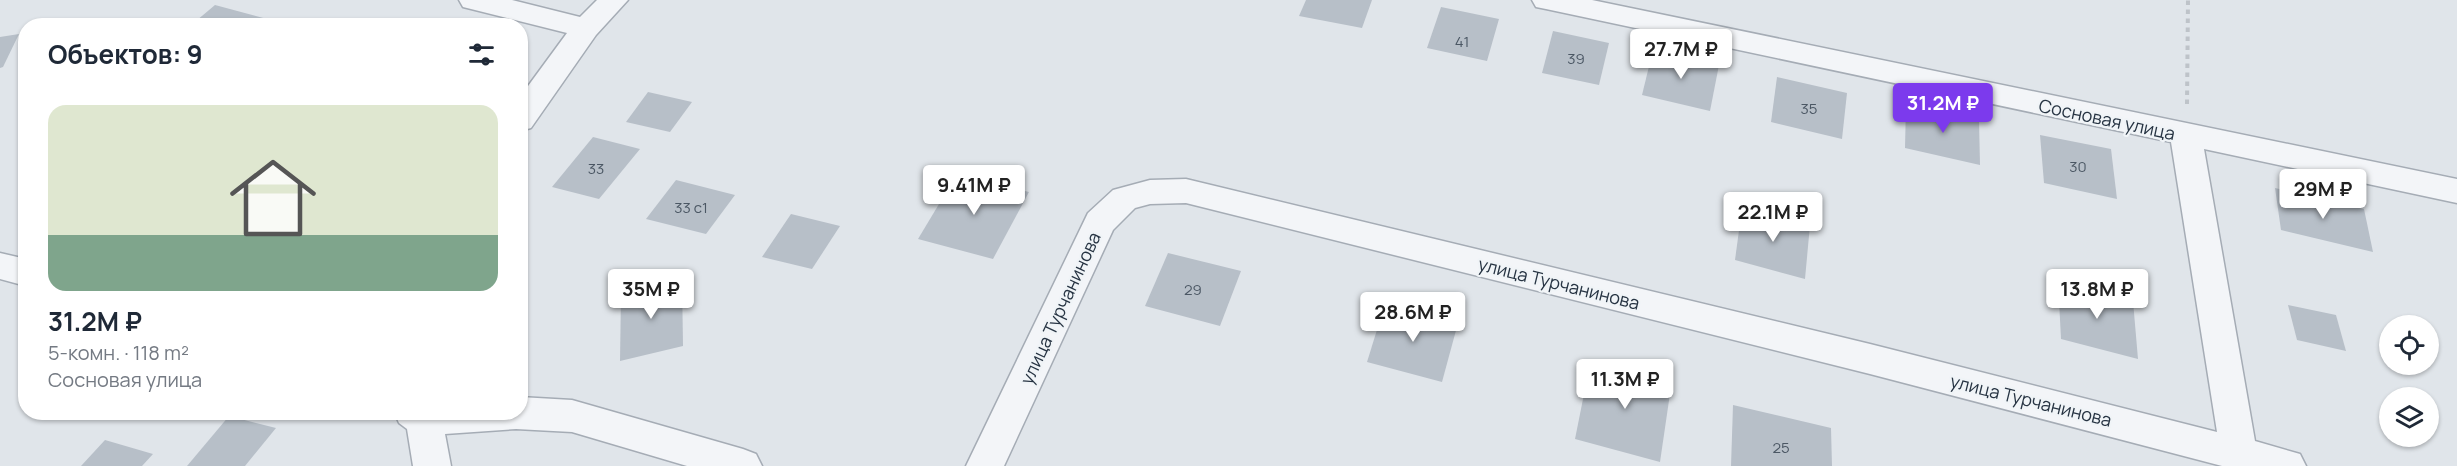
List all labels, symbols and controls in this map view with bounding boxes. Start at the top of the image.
pin: 27.7M ₽ [1626,29,1736,80]
house number: 41 [1455,31,1469,52]
text: 27.7M ₽ [1644,35,1718,62]
text: Объектов: 9 [48,36,203,72]
icon: filters [465,38,498,71]
house number: 39 [1567,48,1585,69]
pin: 31.2M ₽ [1888,83,1998,134]
text: 31.2M ₽ [1907,89,1979,116]
street label: Сосновая улица [2037,93,2177,145]
house number: 35 [1801,98,1817,119]
icon: home [219,144,327,252]
house number: 30 [2069,156,2087,177]
house number: 33 [588,158,604,179]
pin: 9.41M ₽ [919,165,1029,216]
pin: 29M ₽ [2281,169,2365,220]
text: 9.41M ₽ [937,171,1011,198]
text: 29M ₽ [2293,175,2353,202]
pin: 22.1M ₽ [1718,192,1828,243]
house number: 33 с1 [674,197,708,218]
text: 22.1M ₽ [1737,198,1809,225]
street label: улица Турчанинова [1014,228,1106,388]
street label: улица Турчанинова [1476,251,1642,315]
pin: 35M ₽ [609,269,693,320]
pin: 13.8M ₽ [2042,269,2152,320]
text: 35M ₽ [622,275,680,302]
text: 13.8M ₽ [2060,275,2134,302]
house number: 29 [1184,279,1202,300]
pin: 28.6M ₽ [1358,292,1468,343]
text: 28.6M ₽ [1374,298,1452,325]
text: 31.2M ₽ [48,303,142,339]
map controls [2379,315,2439,447]
button: locate [2379,315,2439,375]
text: 5-комн. · 118 m² [48,339,189,366]
pin: 11.3M ₽ [1570,359,1680,410]
text: 11.3M ₽ [1590,365,1660,392]
text: Сосновая улица [48,366,202,393]
street label: улица Турчанинова [1948,368,2114,432]
button: layers [2379,387,2439,447]
house number: 25 [1772,437,1790,458]

